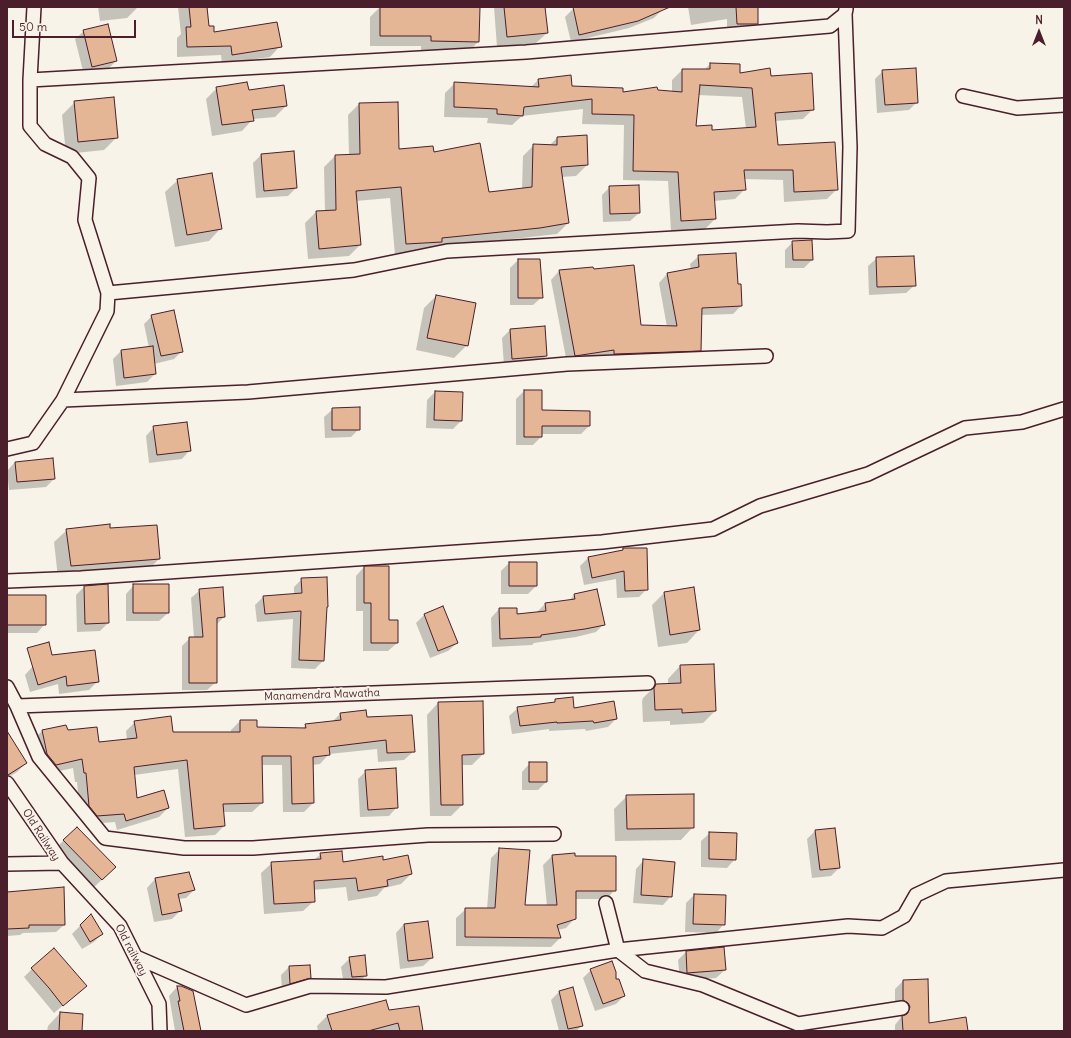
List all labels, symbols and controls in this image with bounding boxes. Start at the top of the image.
scale bar [14,12,138,38]
north arrow [1019,12,1059,52]
text: N [1035,13,1043,27]
text: 50 m [19,19,47,34]
street label: Manamendra Mawatha [264,686,380,704]
street label: Old Railway [19,807,63,863]
street label: Old railway [112,922,150,978]

